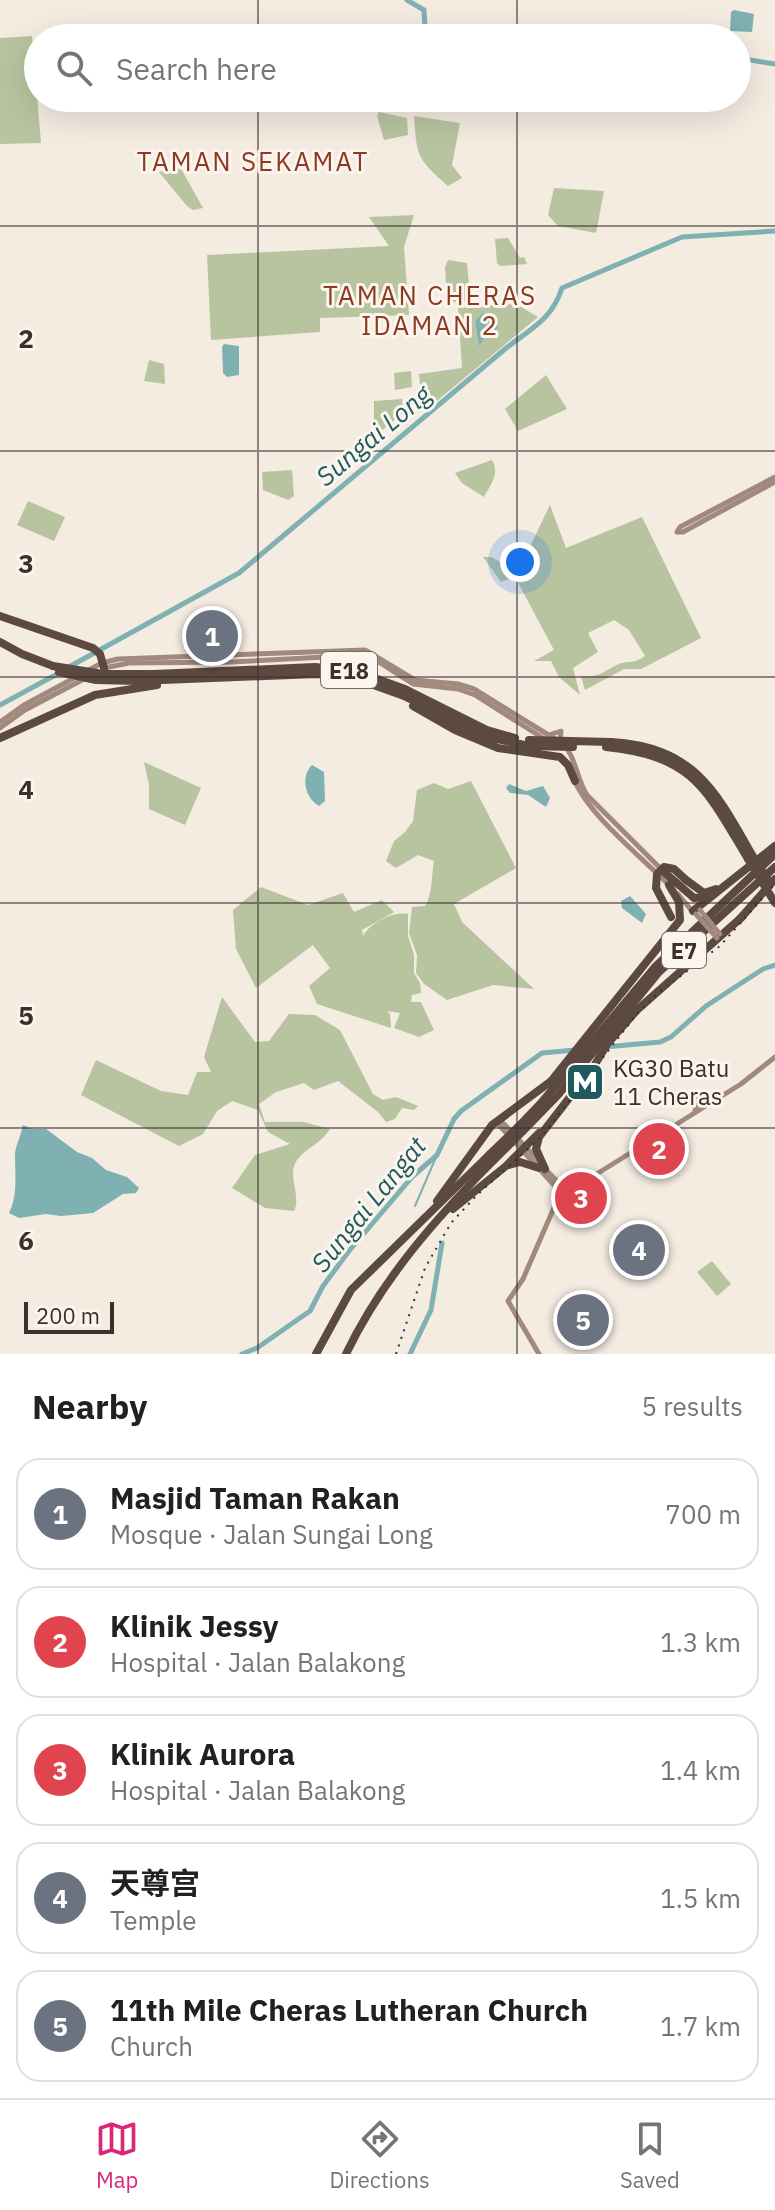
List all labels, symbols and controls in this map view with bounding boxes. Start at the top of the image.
search box [24,24,751,112]
icon: search [52,46,96,90]
text: Search here [116,49,277,88]
district label: TAMAN SEKAMAT [137,144,369,178]
district label: TAMAN CHERAS IDAMAN 2 [323,278,537,342]
text: 2 [18,321,34,355]
water label: Sungai Long [308,376,439,493]
your location [500,542,540,582]
text: 3 [18,546,34,580]
pin: 1 [186,606,238,666]
road number: E18 [321,652,377,688]
text: 4 [18,772,34,806]
road number: E7 [662,932,706,968]
text: 5 [18,998,34,1032]
place label: KG30 Batu 11 Cheras [613,1052,729,1112]
metro station icon: KG30 Batu 11 Cheras [564,1061,606,1103]
pin: 2 [633,1119,685,1179]
water label: Sungai Langat [303,1129,433,1279]
pin: 3 [555,1168,607,1228]
pin: 4 [613,1220,665,1280]
text: 6 [18,1223,34,1257]
pin: 5 [557,1290,609,1350]
scale bar [24,1298,114,1334]
text: 200 m [36,1301,100,1330]
text: Nearby [32,1384,147,1428]
text: 5 results [641,1389,743,1423]
text: Masjid Taman Rakan [110,1478,400,1517]
text: 1 [52,1497,68,1531]
text: 700 m [665,1497,741,1531]
text: Mosque · Jalan Sungai Long [110,1517,433,1551]
text: Klinik Jessy [110,1606,279,1645]
text: 2 [52,1625,68,1659]
text: 1.3 km [660,1625,741,1659]
text: Hospital · Jalan Balakong [110,1645,405,1679]
text: Klinik Aurora [110,1734,295,1773]
text: 3 [52,1753,68,1787]
text: 1.4 km [660,1753,741,1787]
text: Hospital · Jalan Balakong [110,1773,405,1807]
text: 天尊宫 [110,1863,200,1902]
text: 4 [52,1881,68,1915]
text: 1.5 km [660,1881,741,1915]
text: Temple [110,1903,197,1937]
text: 11th Mile Cheras Lutheran Church [110,1990,588,2029]
text: 5 [52,2009,68,2043]
text: 1.7 km [660,2009,741,2043]
text: Church [110,2029,193,2063]
tab: Map [95,2117,139,2194]
tab: Directions [330,2117,430,2194]
tab: Saved [620,2117,680,2194]

